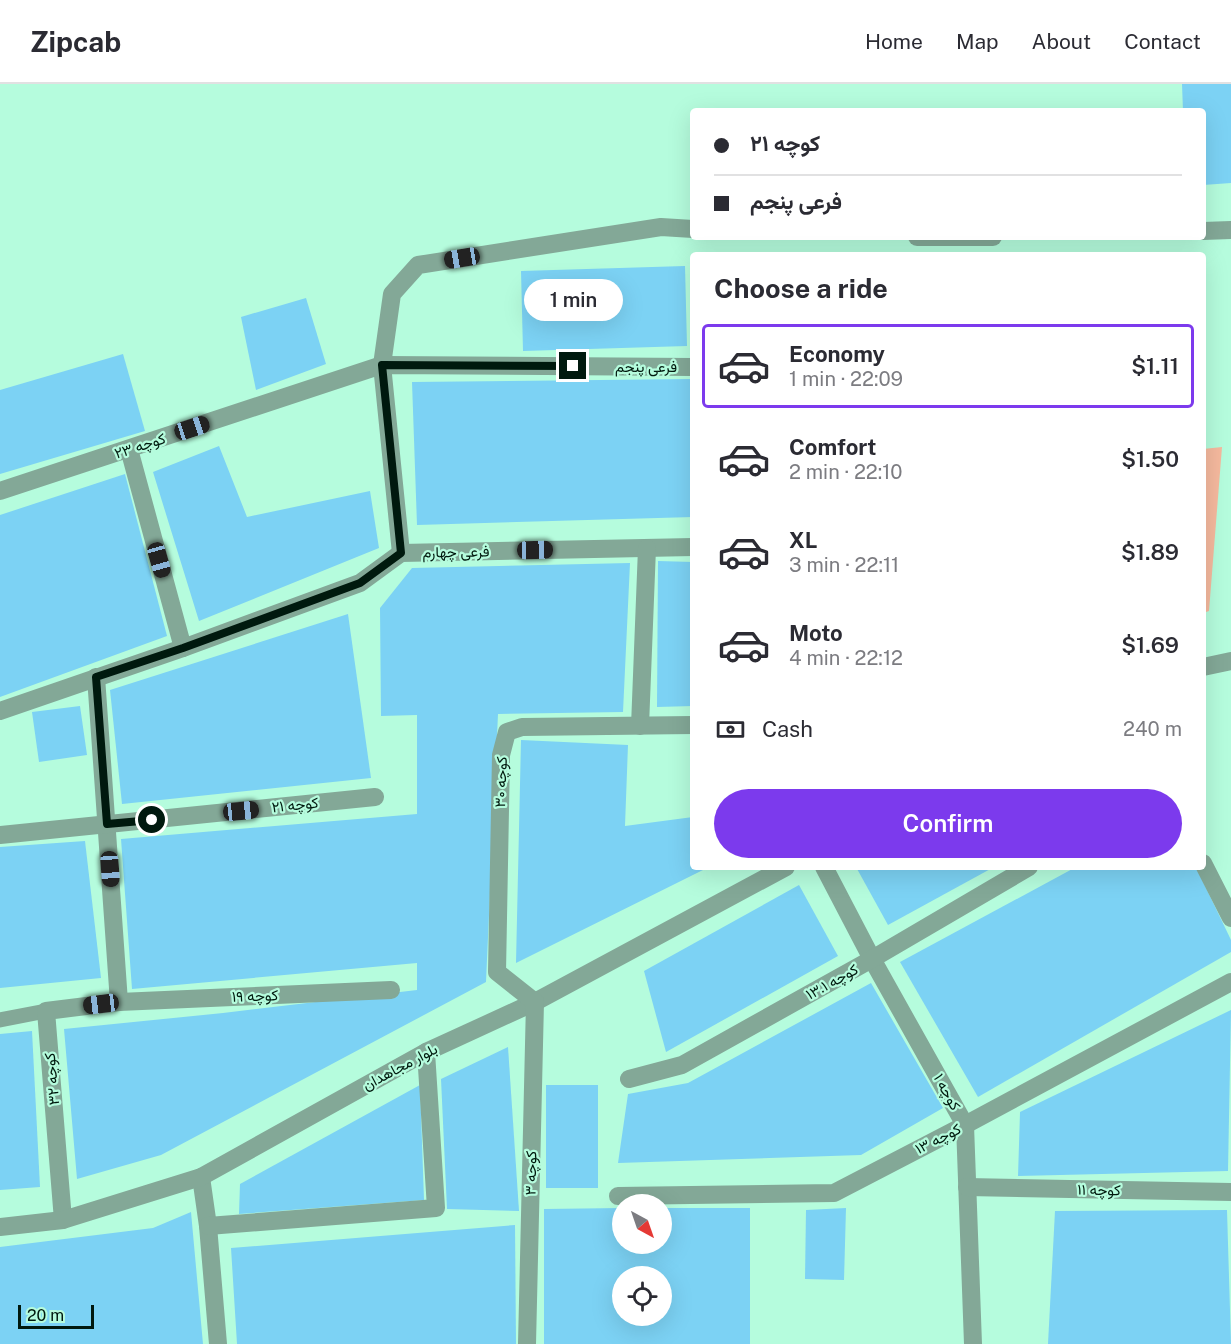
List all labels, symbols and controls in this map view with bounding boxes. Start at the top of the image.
text: Zipcab [30,25,121,58]
text: Home [865,29,923,54]
text: Map [956,29,999,54]
text: About [1032,29,1091,54]
text: Contact [1124,29,1201,54]
text: کوچه ۲۱ [750,130,820,156]
text: فرعی پنجم [750,188,842,214]
car [443,246,481,270]
text: Choose a ride [714,272,888,304]
callout: 1 min [524,279,622,321]
text: 1 min [550,288,597,312]
icon: car [717,339,771,393]
text: Economy [789,341,885,367]
route end [559,352,586,379]
text: $1.11 [1131,353,1179,379]
street label: فرعی پنجم [615,358,677,377]
text: 1 min · 22:09 [789,367,903,391]
car [172,414,212,442]
street label: کوچه ۲۳ [112,429,168,464]
icon: car [717,432,771,486]
text: Comfort [789,434,876,460]
text: $1.50 [1121,446,1179,472]
text: 2 min · 22:10 [789,460,903,484]
icon: car [717,525,771,579]
text: XL [789,527,817,553]
text: $1.89 [1121,539,1179,565]
car [145,540,173,580]
car [517,541,553,559]
street label: فرعی چهارم [422,542,490,563]
text: 3 min · 22:11 [789,553,899,577]
icon: car [717,618,771,672]
text: Moto [789,620,843,646]
text: $1.69 [1121,632,1179,658]
text: 4 min · 22:12 [789,646,903,670]
icon: cash [714,713,747,746]
text: Cash [762,716,813,742]
text: 240 m [1123,717,1182,741]
street label: کوچه ۳۰ [491,756,512,808]
button: Confirm [714,789,1182,858]
street label: کوچه ۲۱ [271,794,320,817]
car [222,800,260,822]
route start [138,806,165,833]
car [100,850,120,888]
street label: کوچه ۱۳.۱ [803,960,862,1004]
street label: کوچه ۱۹ [232,986,279,1007]
car [82,993,120,1015]
street label: بلوار مجاهدان [359,1040,441,1094]
street label: کوچه ۳۲ [41,1052,64,1106]
street label: کوچه ۱ [929,1071,965,1114]
street label: کوچه ۱۳ [912,1120,965,1159]
street label: کوچه ۳ [522,1150,541,1196]
street label: کوچه ۱۱ [1077,1181,1121,1200]
north arrow [612,1194,672,1254]
map controls [612,1194,672,1326]
button: locate [612,1266,672,1326]
scale bar [18,1302,94,1330]
text: 20 m [27,1306,64,1325]

